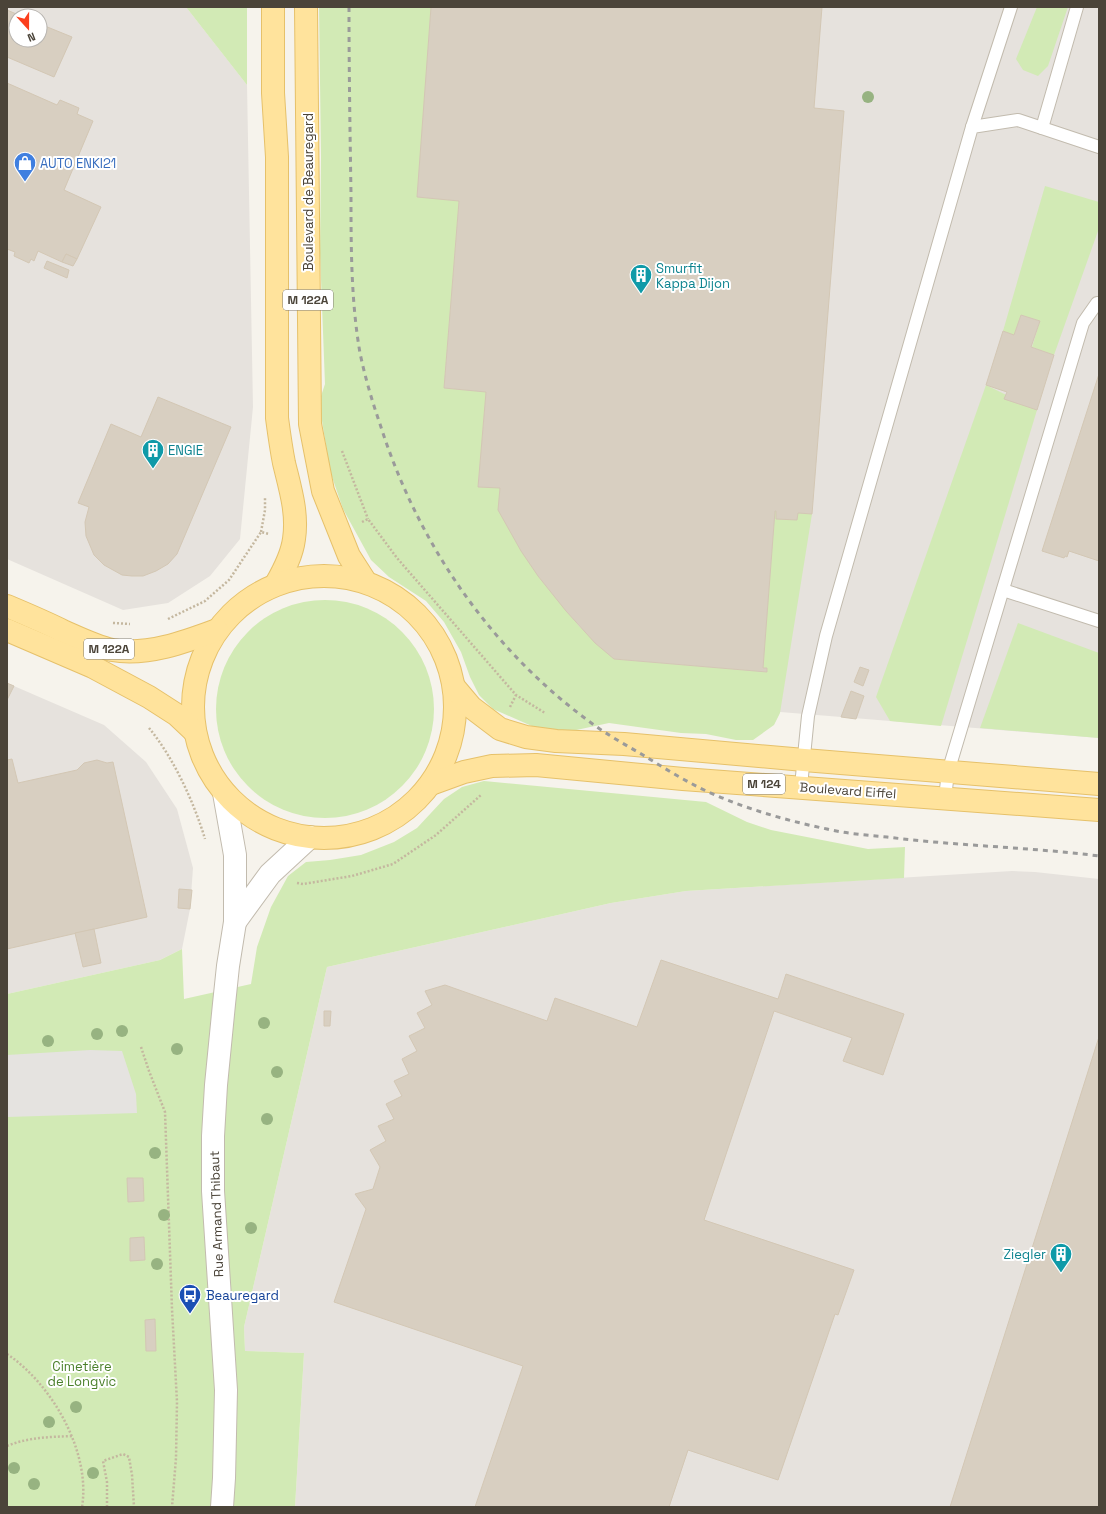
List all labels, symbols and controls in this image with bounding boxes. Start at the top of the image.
north arrow [8,8,48,48]
text: N [26,29,38,45]
street label: Boulevard de Beauregard [300,113,317,271]
shop icon: AUTO ENKI21 [12,150,38,183]
place label: AUTO ENKI21 [40,155,116,172]
place label: Smurfit Kappa Dijon [656,260,730,292]
building icon: Smurfit Kappa Dijon [628,262,654,295]
road number: M 122A [283,290,333,310]
building icon: ENGIE [140,437,166,470]
place label: ENGIE [168,442,203,459]
road number: M 122A [84,639,134,659]
road number: M 124 [743,774,785,794]
street label: Boulevard Eiffel [799,779,897,802]
street label: Rue Armand Thibaut [206,1150,227,1278]
building icon: Ziegler [1048,1241,1074,1274]
place label: Ziegler [1003,1246,1046,1263]
bus stop icon: Beauregard [177,1282,203,1315]
place label: Beauregard [206,1287,279,1304]
park label: Cimetière de Longvic [48,1358,117,1390]

